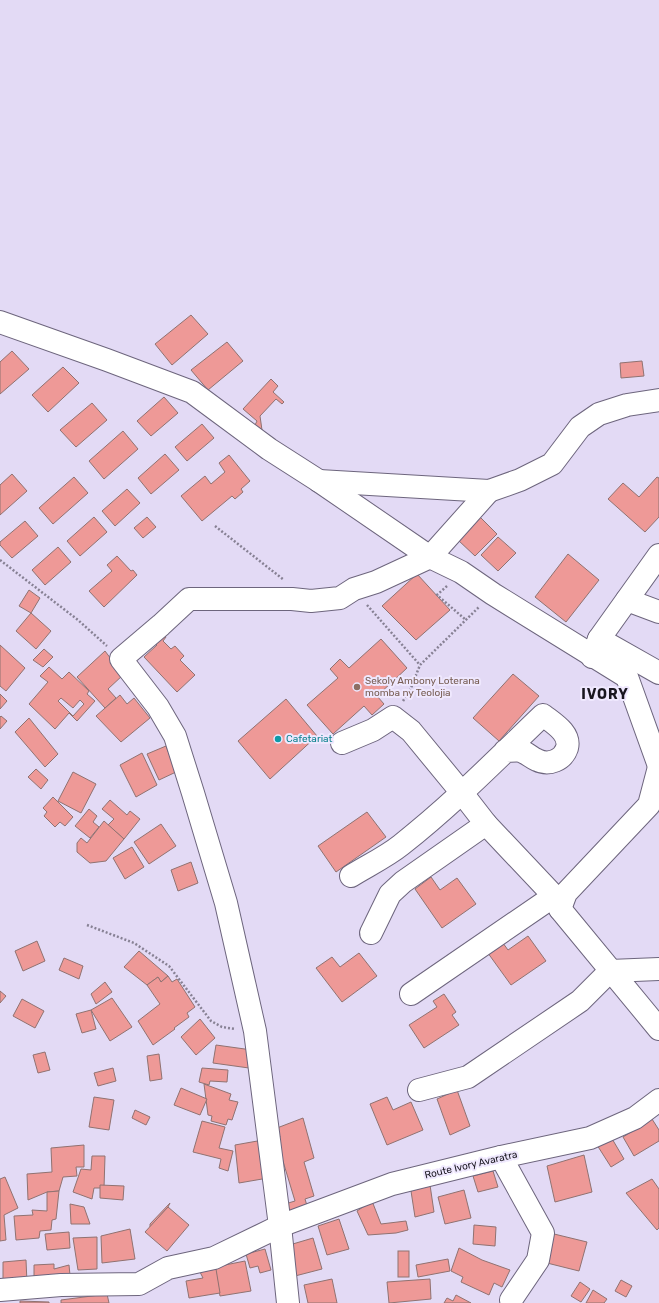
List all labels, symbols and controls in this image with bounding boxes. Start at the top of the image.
place label: Sekoly Ambony Loterana momba ny Teolojia [365,675,480,699]
marker: Sekoly Ambony Loterana momba ny Teolojia [352,682,362,692]
district label: IVORY [581,686,629,703]
place label: Cafetariat [286,733,333,745]
marker: Cafetariat [273,734,283,744]
street label: Route Ivory Avaratra [423,1148,519,1182]

